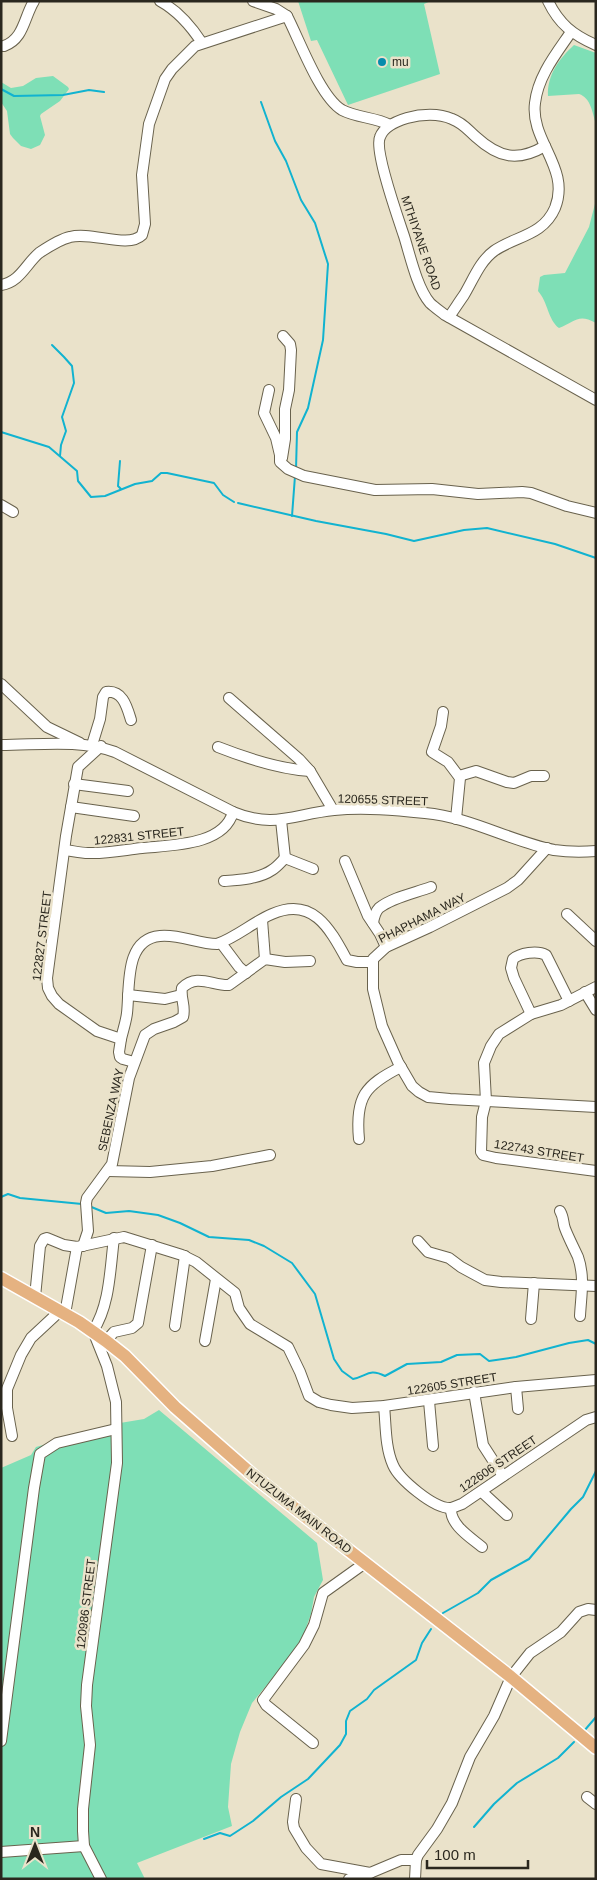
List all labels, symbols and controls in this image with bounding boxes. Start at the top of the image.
place label: mu [392,55,409,69]
marker: mu [376,56,388,68]
street label: MTHIYANE ROAD [398,194,444,292]
street label: 120655 STREET [337,791,429,809]
street label: 122831 STREET [93,824,186,848]
street label: 122827 STREET [30,889,55,982]
street label: PHAPHAMA WAY [376,890,468,946]
street label: SEBENZA WAY [95,1067,127,1153]
street label: 122743 STREET [493,1137,586,1165]
street label: 122605 STREET [406,1370,499,1398]
street label: 122606 STREET [456,1432,540,1495]
street label: NTUZUMA MAIN ROAD [244,1466,355,1557]
street label: 120986 STREET [74,1557,99,1650]
north arrow [10,1820,60,1870]
text: N [30,1824,40,1840]
scale bar [427,1838,528,1870]
text: 100 m [434,1846,476,1863]

